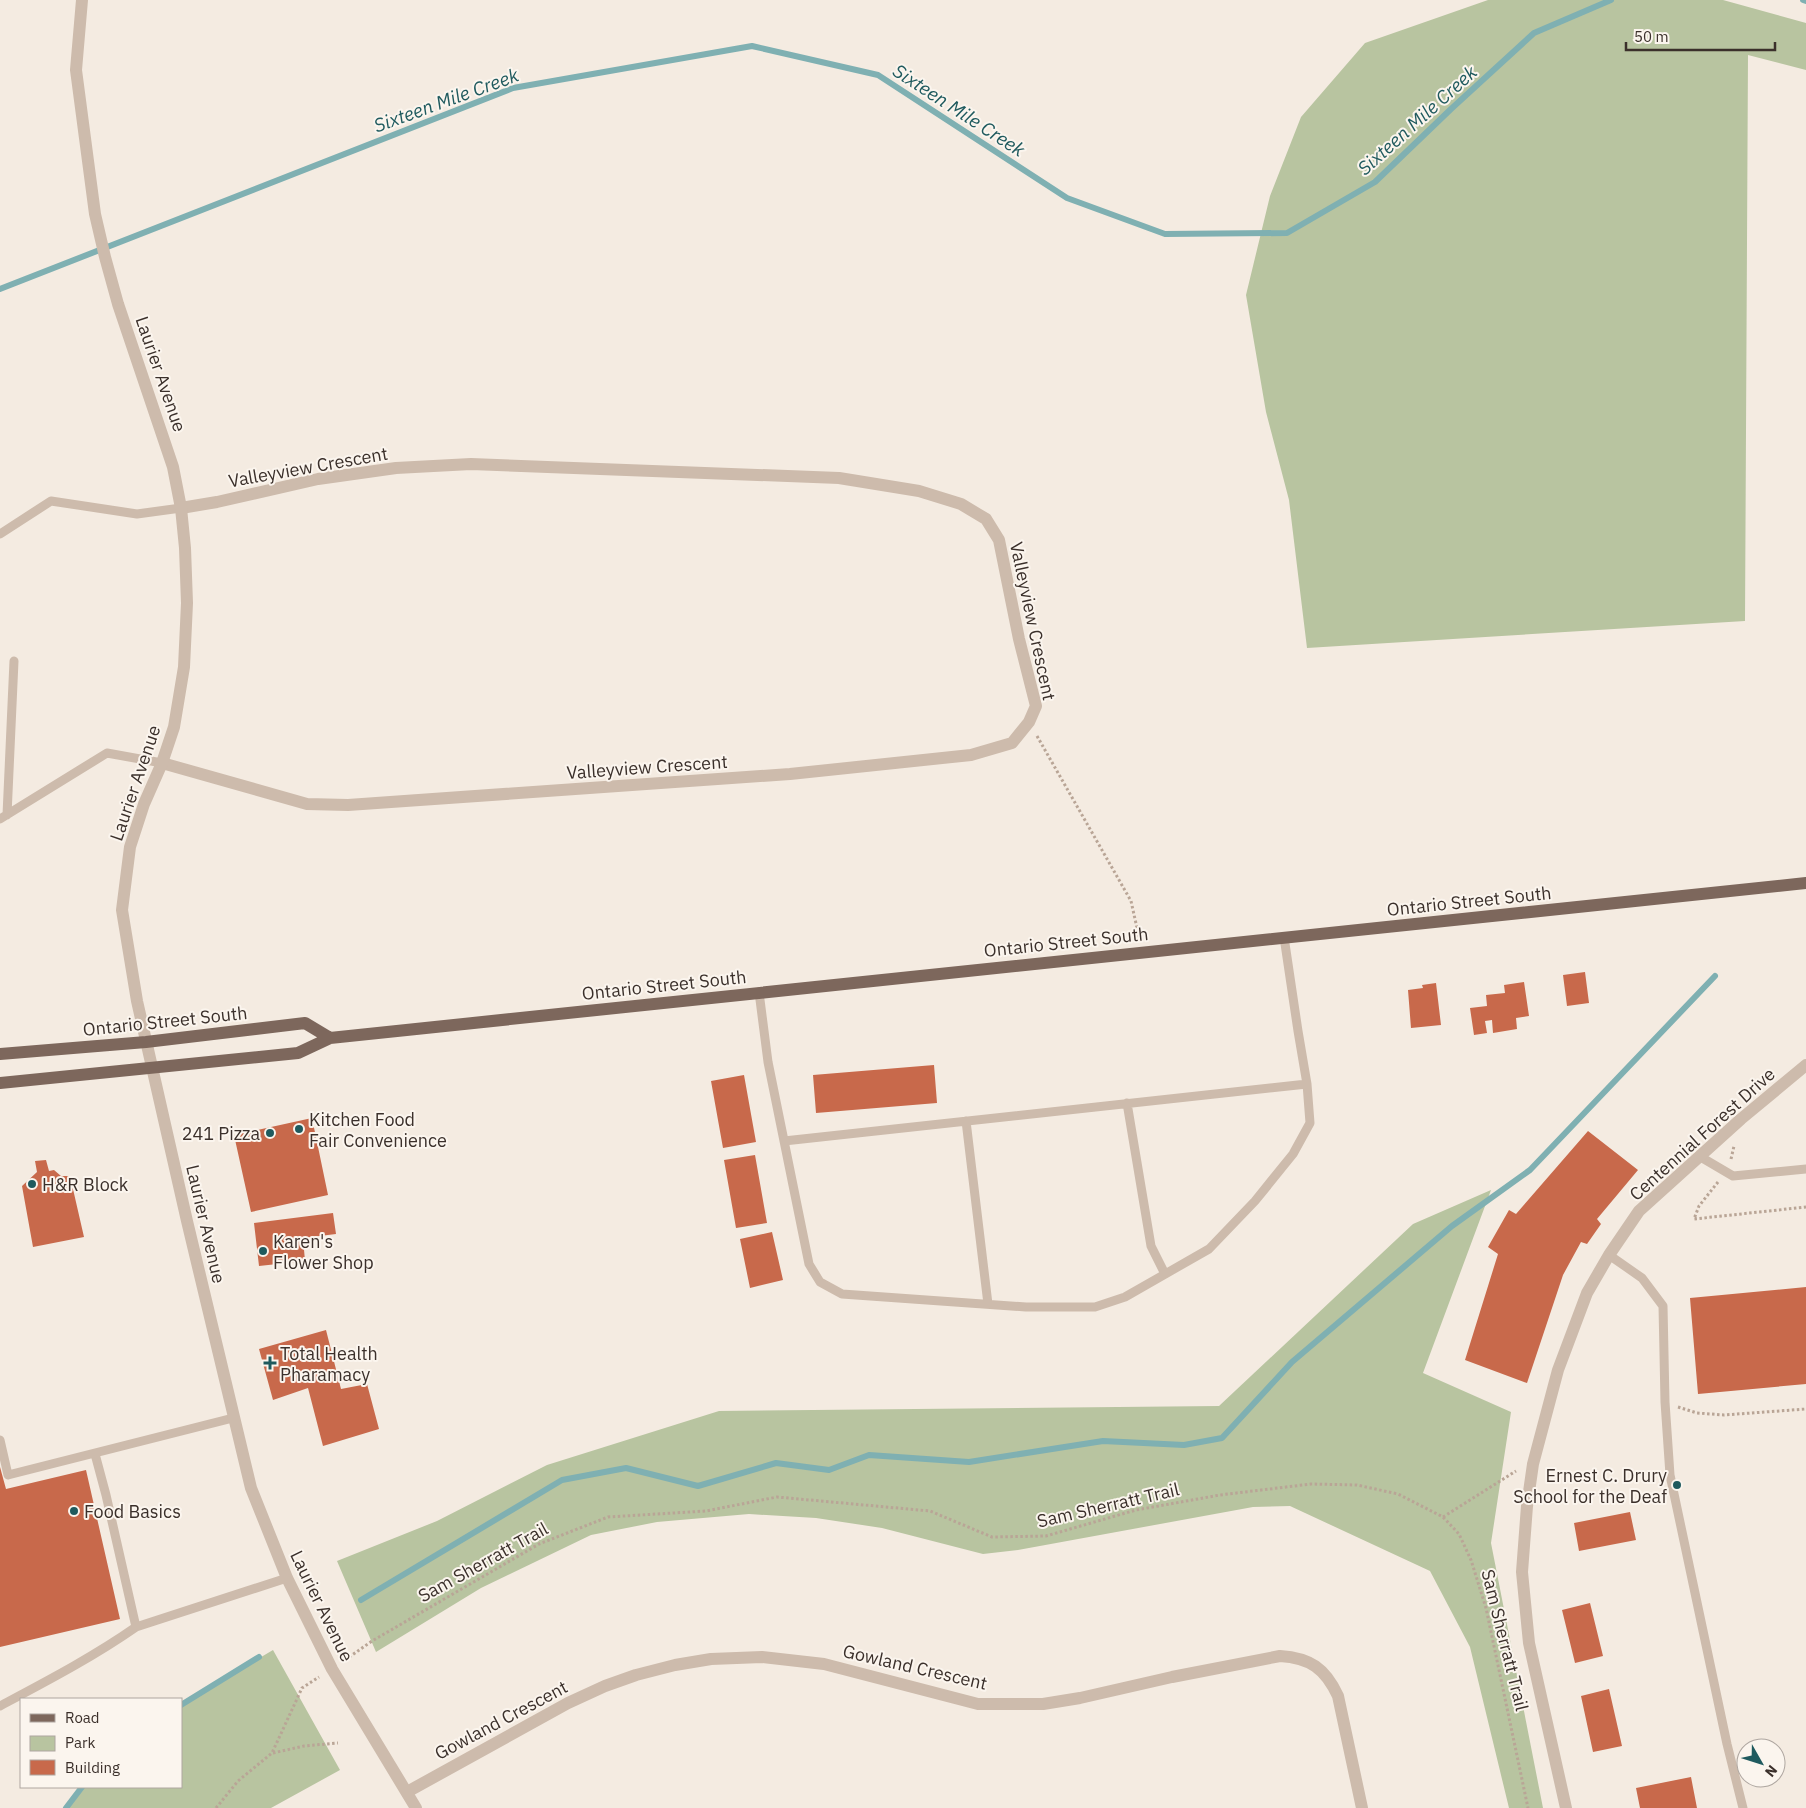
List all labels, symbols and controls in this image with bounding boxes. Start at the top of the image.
scale bar [1626,20,1775,52]
text: 50 m [1634,27,1669,46]
water label: Sixteen Mile Creek [888,58,1030,162]
water label: Sixteen Mile Creek [1352,59,1483,180]
water label: Sixteen Mile Creek [370,62,523,137]
street label: Laurier Avenue [130,313,192,435]
street label: Valleyview Crescent [227,442,389,492]
street label: Valleyview Crescent [1005,540,1061,702]
street label: Laurier Avenue [104,722,166,844]
street label: Valleyview Crescent [566,750,728,784]
street label: Ontario Street South [1386,881,1552,921]
street label: Ontario Street South [983,922,1149,962]
street label: Ontario Street South [581,965,747,1005]
street label: Ontario Street South [82,1001,248,1041]
street label: Centennial Forest Drive [1624,1062,1780,1206]
place label: Kitchen Food Fair Convenience [309,1108,447,1152]
place label: 241 Pizza [182,1122,260,1145]
marker: Kitchen Food Fair Convenience [293,1123,305,1135]
marker: 241 Pizza [264,1127,276,1139]
street label: Laurier Avenue [181,1163,231,1286]
place label: H&R Block [42,1173,129,1196]
marker: H&R Block [26,1178,38,1190]
place label: Karen's Flower Shop [273,1230,374,1274]
marker: Karen's Flower Shop [257,1245,269,1257]
place label: Total Health Pharamacy [280,1342,378,1386]
marker: Total Health Pharamacy [264,1357,276,1369]
place label: Ernest C. Drury School for the Deaf [1513,1464,1667,1508]
street label: Sam Sherratt Trail [1035,1477,1181,1533]
marker: Ernest C. Drury School for the Deaf [1671,1479,1683,1491]
place label: Food Basics [84,1500,181,1523]
marker: Food Basics [68,1505,80,1517]
street label: Sam Sherratt Trail [414,1517,552,1607]
street label: Laurier Avenue [285,1547,359,1665]
street label: Sam Sherratt Trail [1476,1567,1534,1713]
street label: Gowland Crescent [841,1639,989,1695]
street label: Gowland Crescent [430,1675,572,1765]
legend [20,1698,182,1788]
text: Road [65,1708,100,1727]
text: Park [65,1733,95,1752]
north arrow [1736,1738,1786,1788]
text: Building [65,1758,120,1777]
text: N [1761,1762,1781,1781]

